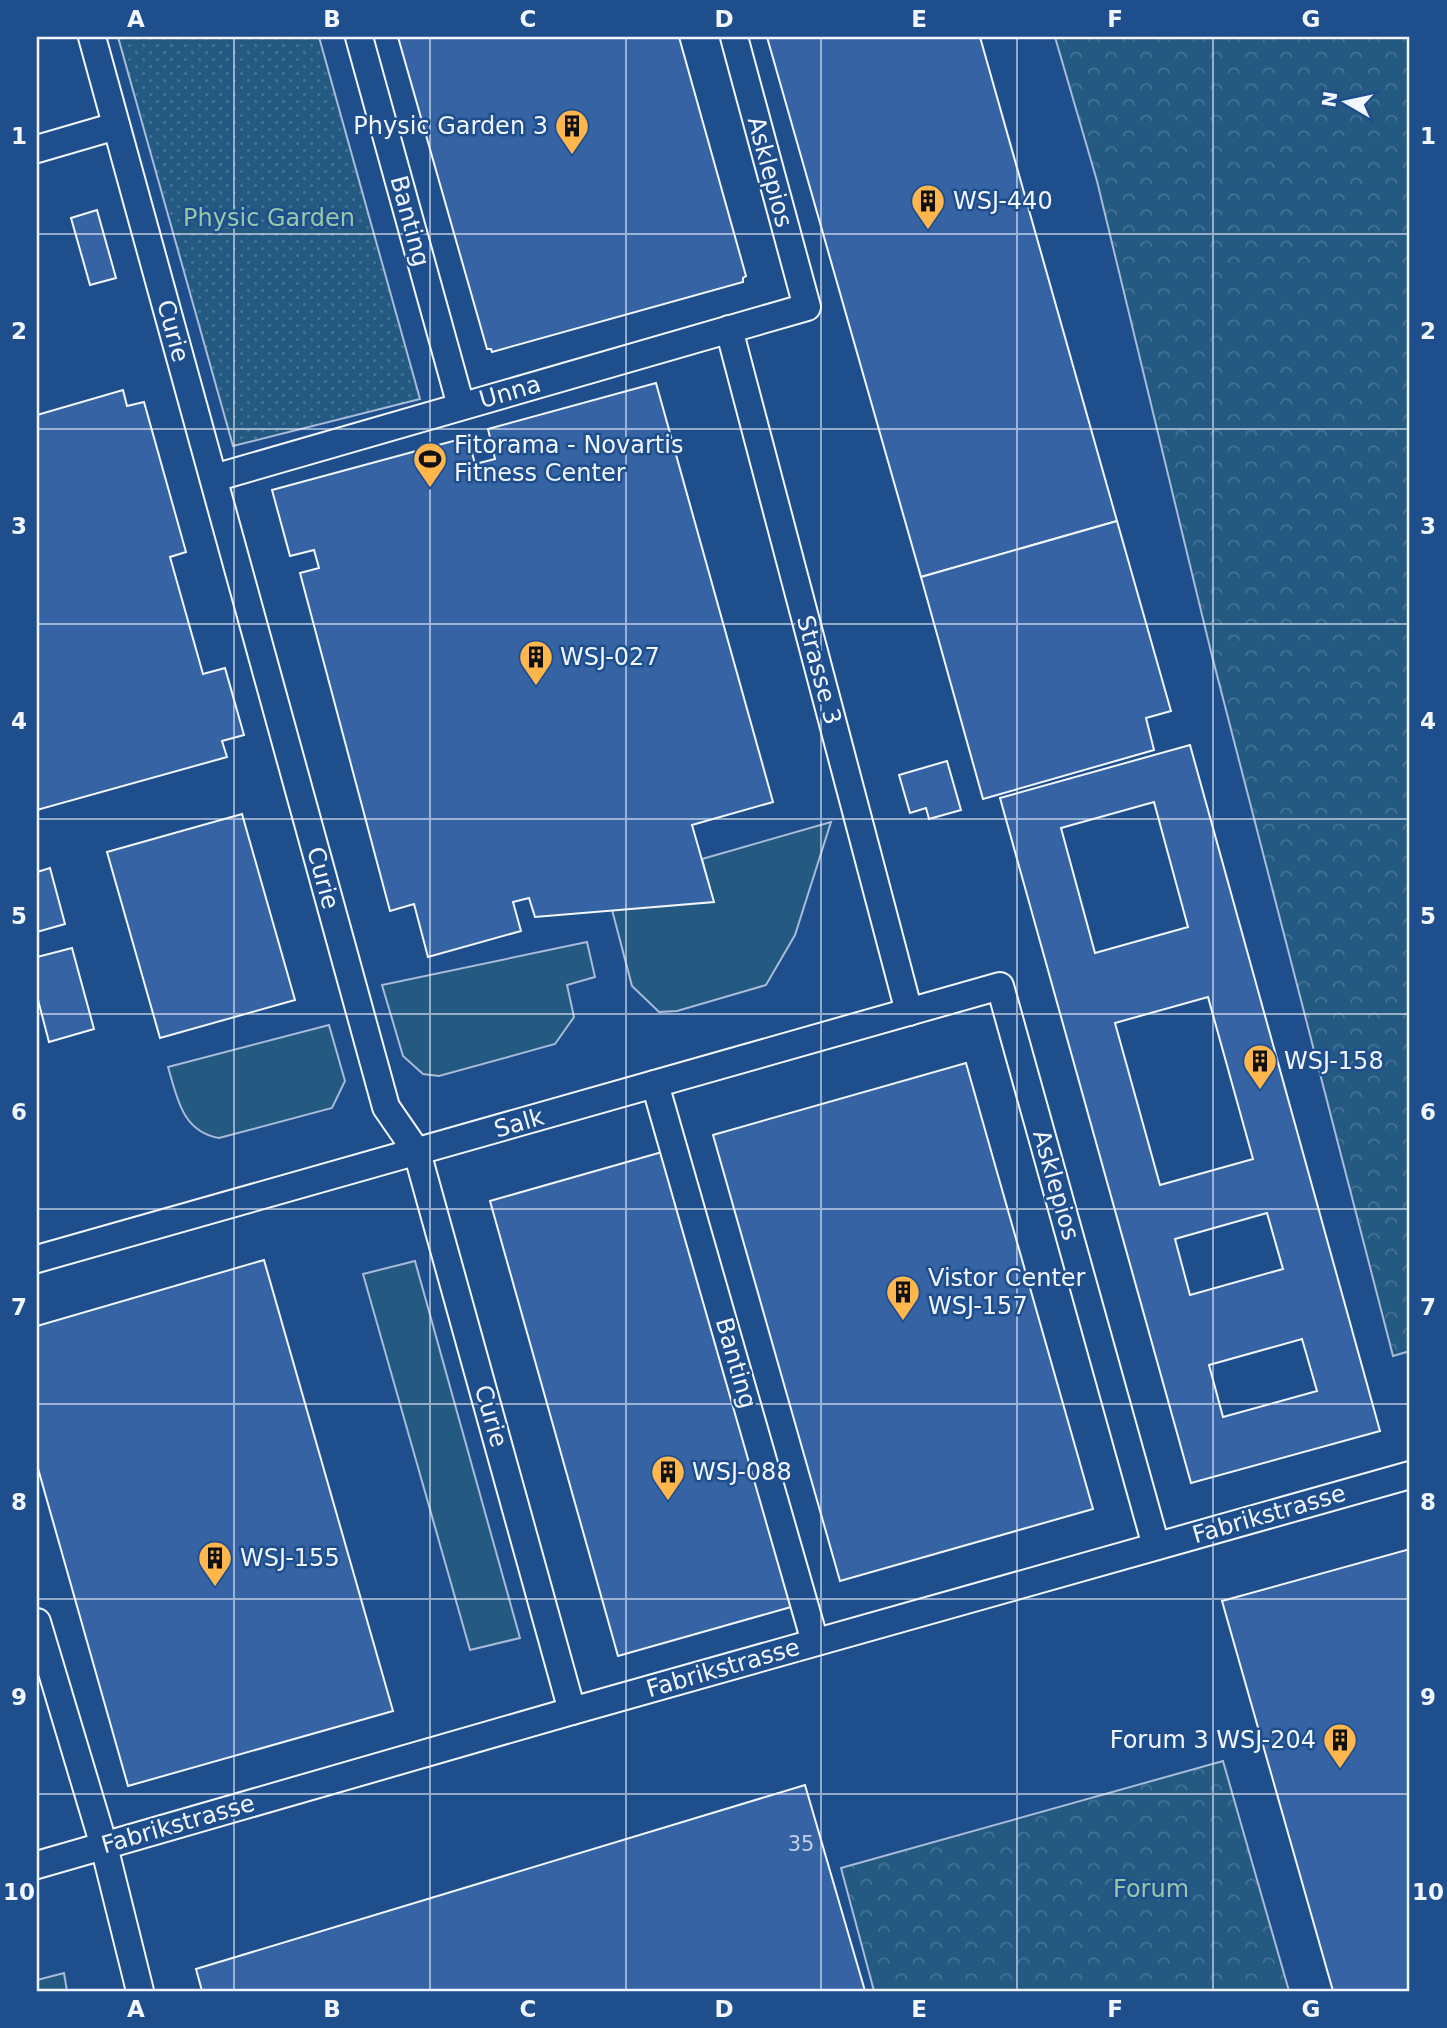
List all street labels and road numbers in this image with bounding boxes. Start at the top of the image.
street label: Asklepios [742,114,798,230]
street label: Banting [384,173,436,269]
street label: Curie [151,297,195,365]
street label: Unna [476,370,544,414]
street label: Strasse 3 [791,612,847,728]
street label: Curie [301,844,345,912]
street label: Salk [491,1103,547,1143]
street label: Asklepios [1027,1127,1085,1243]
street label: Banting [710,1314,762,1412]
street label: Curie [469,1382,513,1450]
street label: Fabrikstrasse [1189,1479,1349,1549]
street label: Fabrikstrasse [643,1633,803,1703]
street label: Fabrikstrasse [98,1789,258,1859]

